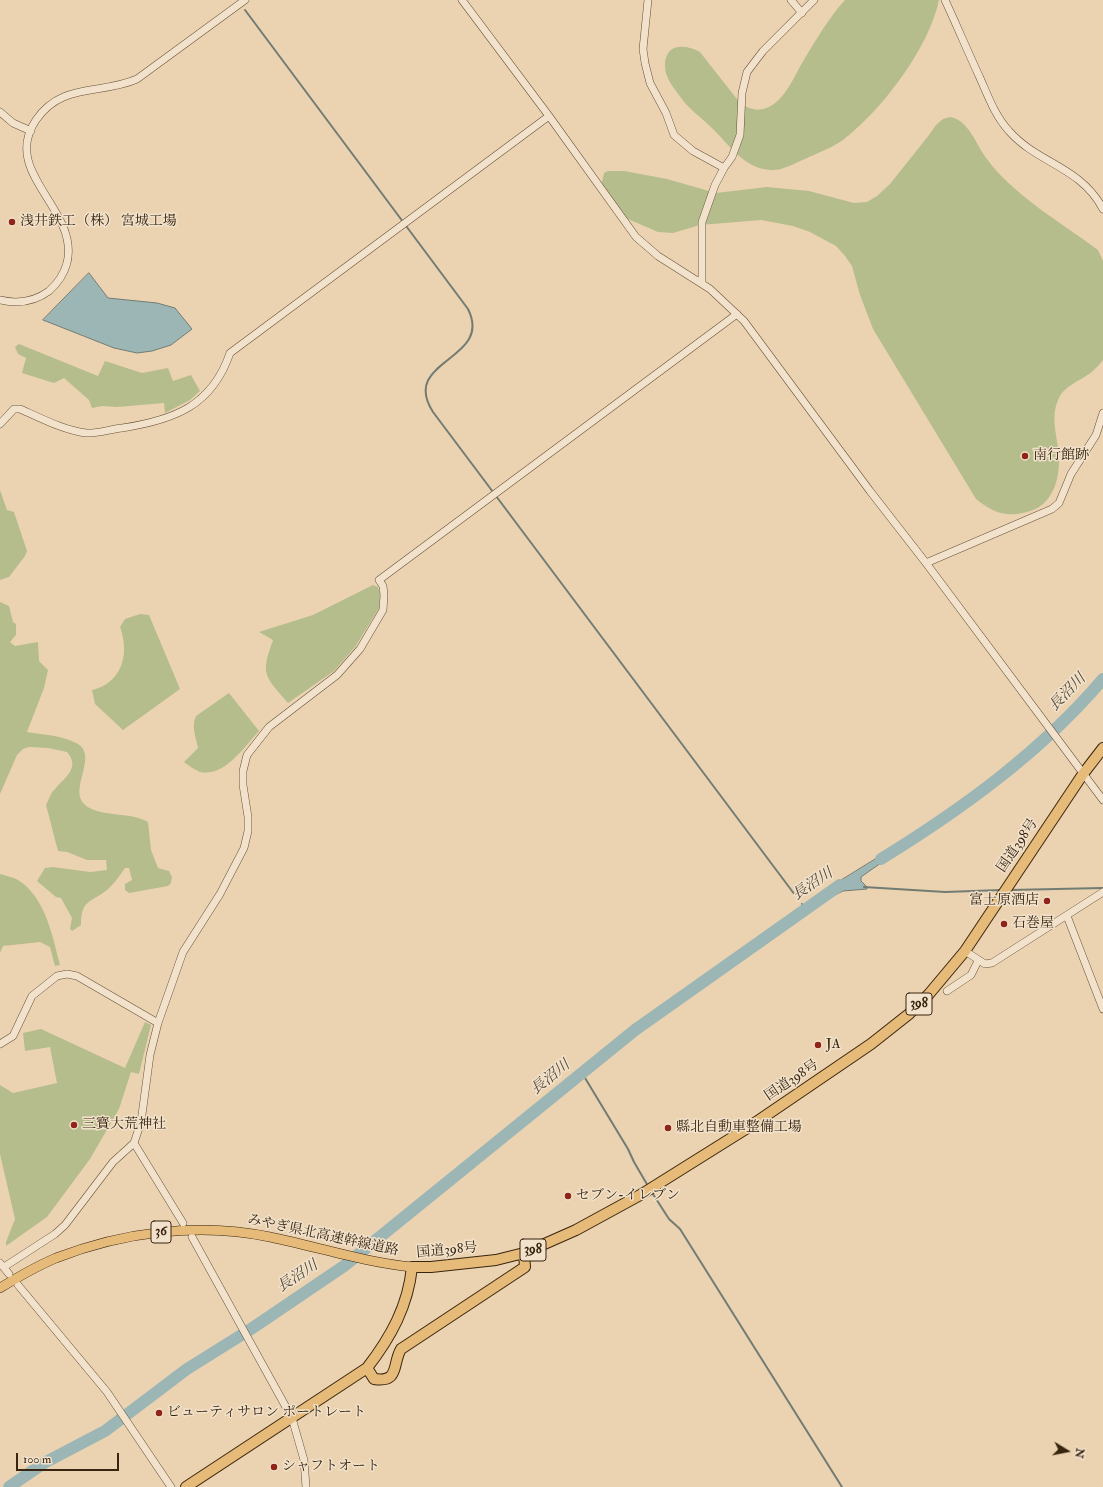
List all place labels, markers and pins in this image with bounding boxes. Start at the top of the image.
place label: 浅井鉄工（株） 宮城工場 [20,214,177,230]
marker: 浅井鉄工（株） 宮城工場 [7,217,17,227]
place label: 南行館跡 [1033,448,1089,464]
marker: 南行館跡 [1020,451,1030,461]
place label: 富士原酒店 [969,893,1039,909]
marker: 富士原酒店 [1042,896,1052,906]
place label: 石巻屋 [1012,916,1054,932]
marker: 石巻屋 [999,919,1009,929]
place label: JA [826,1037,841,1053]
marker: JA [813,1040,823,1050]
place label: 三寳大荒神社 [82,1117,166,1133]
marker: 三寳大荒神社 [69,1120,79,1130]
place label: 縣北自動車整備工場 [676,1120,802,1136]
marker: 縣北自動車整備工場 [663,1123,673,1133]
place label: セブン-イレブン [576,1188,680,1204]
marker: セブン-イレブン [563,1191,573,1201]
place label: ビューティサロン ポートレート [167,1405,366,1421]
marker: ビューティサロン ポートレート [154,1408,164,1418]
place label: シャフトオート [282,1459,380,1475]
marker: シャフトオート [269,1462,279,1472]

